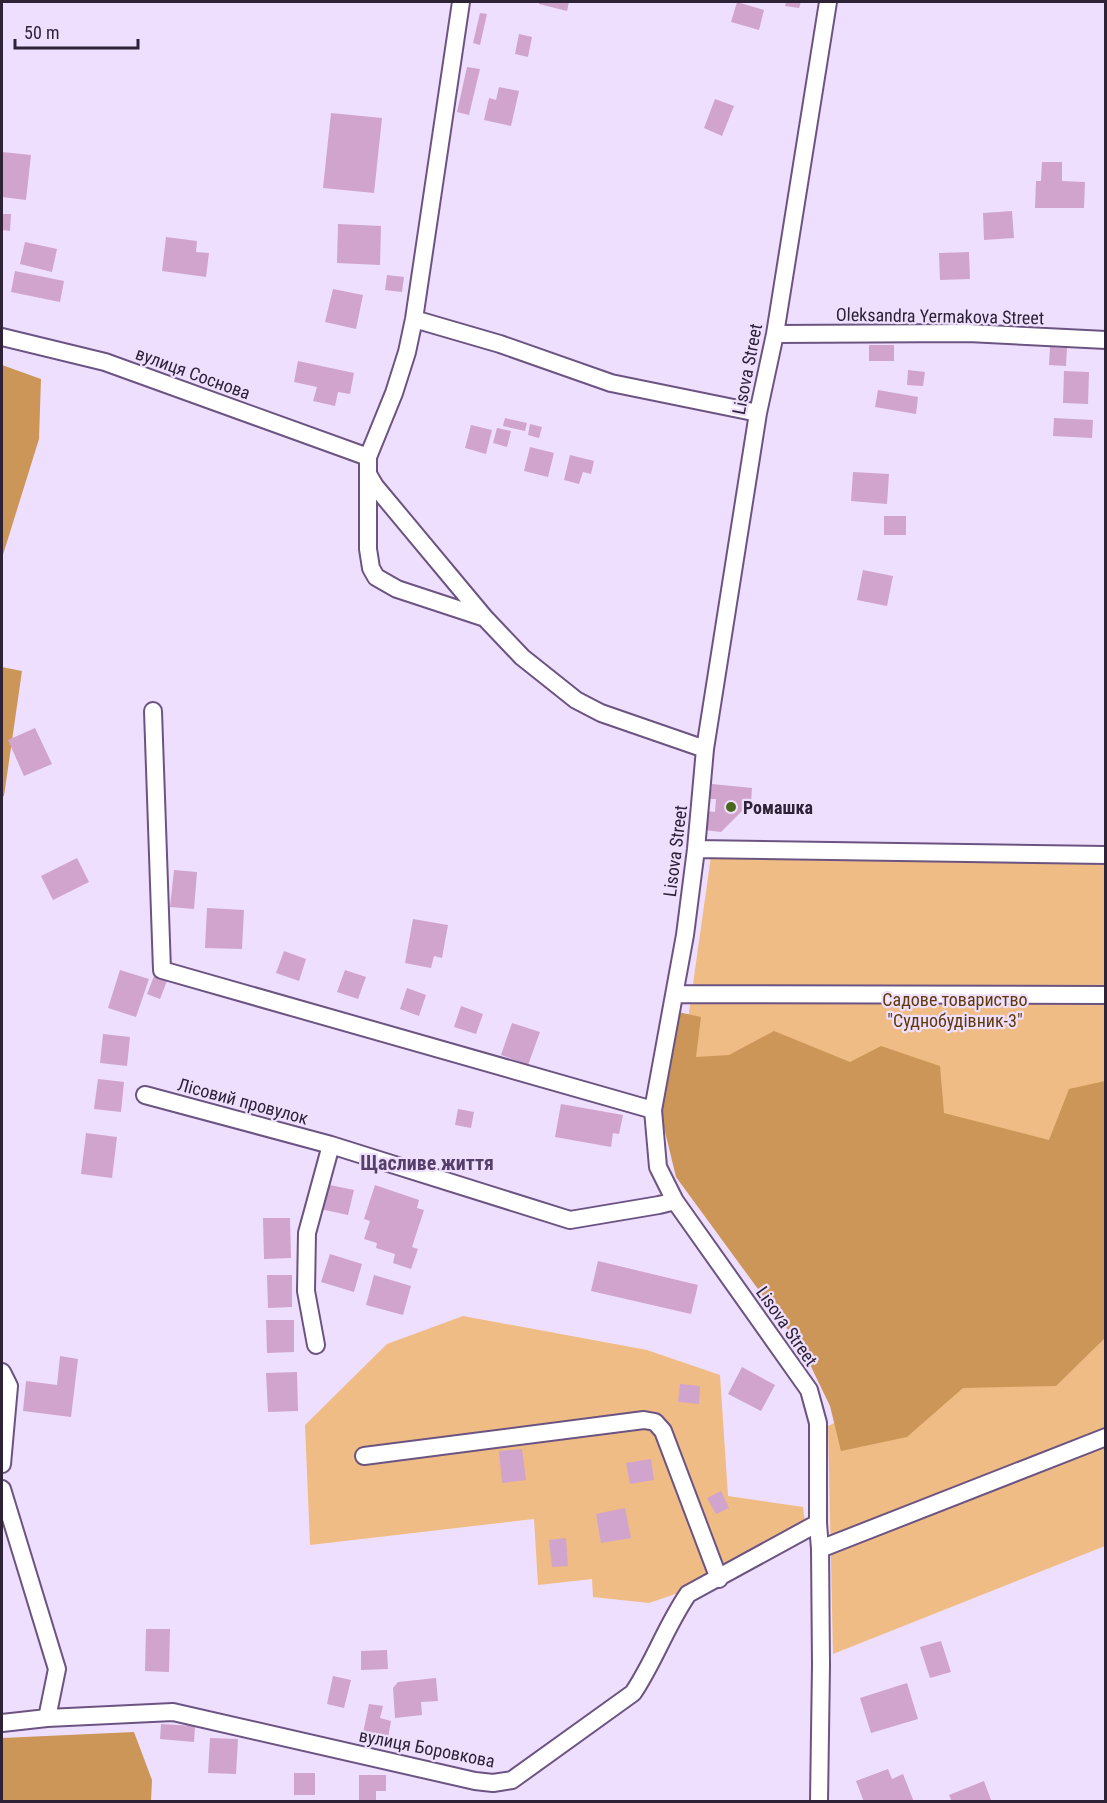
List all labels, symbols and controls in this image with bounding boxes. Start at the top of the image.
scale bar [15,12,138,50]
text: 50 m [24,22,59,43]
street label: Oleksandra Yermakova Street [836,304,1044,328]
street label: Lisova Street [728,322,766,416]
street label: вулиця Соснова [133,343,253,403]
place label: Ромашка [743,797,813,818]
marker: Ромашка [724,800,738,814]
street label: Lisova Street [659,804,691,898]
park label: Садове товариство "Суднобудівник-3" [882,989,1028,1031]
street label: Лісовий провулок [175,1073,311,1129]
district label: Щасливе життя [360,1151,494,1175]
street label: Lisova Street [752,1282,822,1370]
street label: вулиця Боровкова [357,1725,497,1771]

